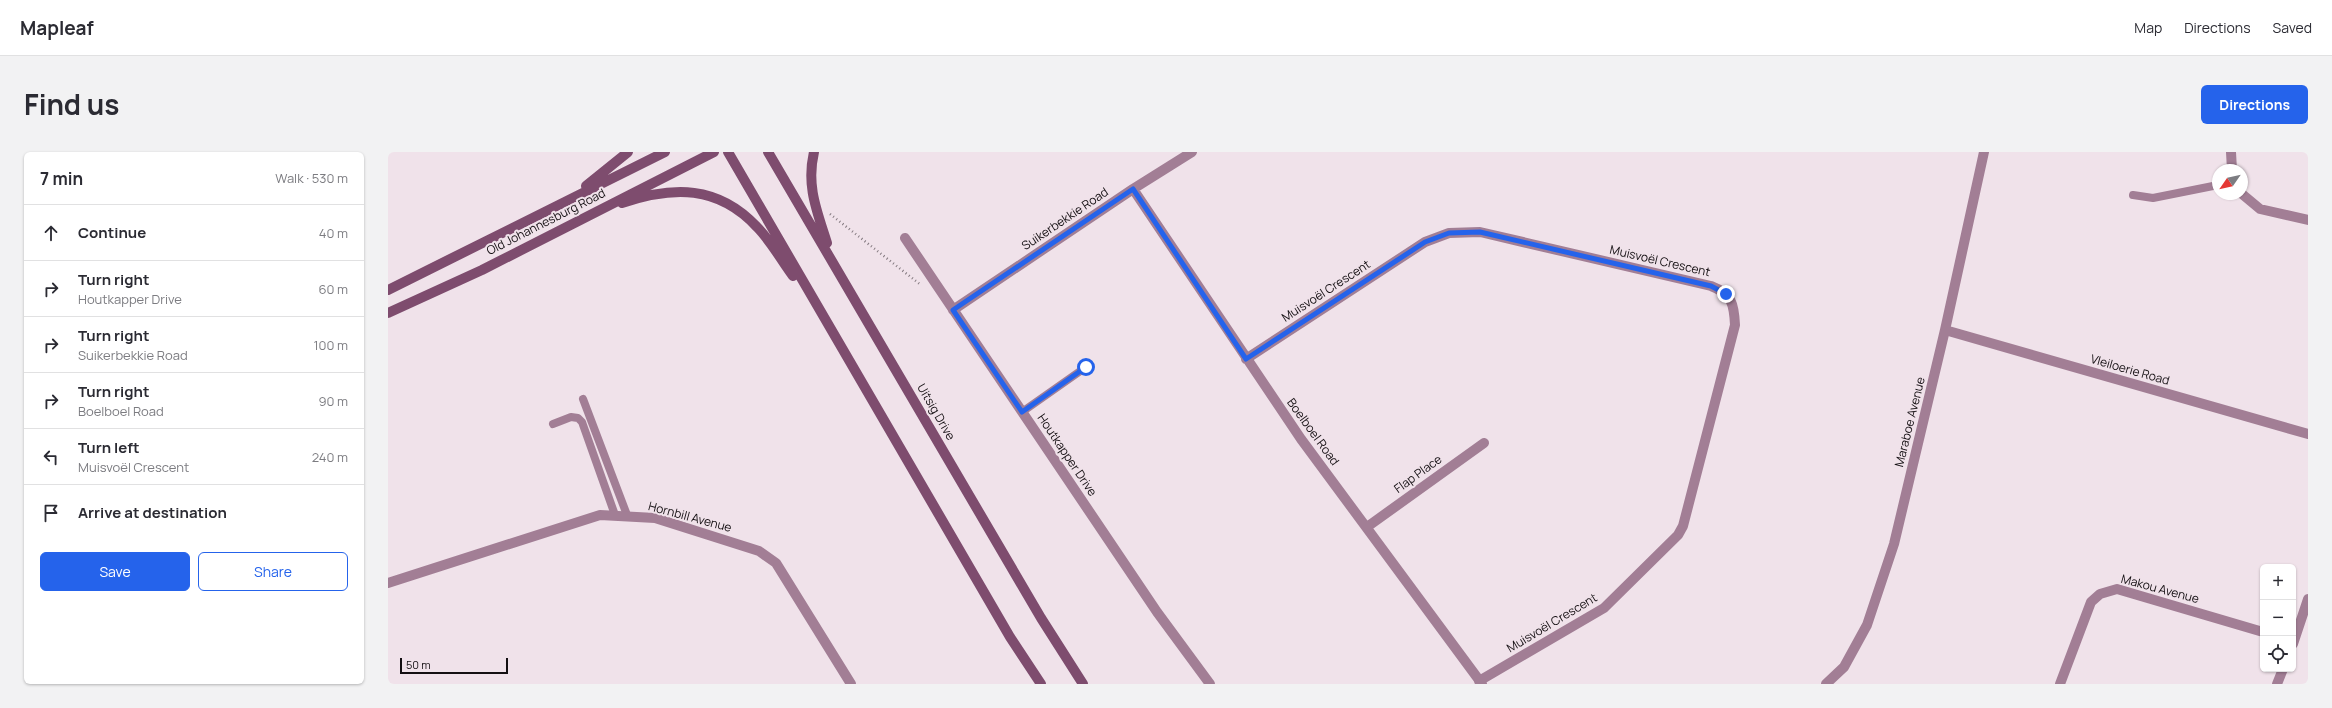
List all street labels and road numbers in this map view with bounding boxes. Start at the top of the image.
street label: Suikerbekkie Road [1018,183,1111,254]
street label: Old Johannesburg Road [483,184,608,259]
street label: Muisvoël Crescent [1608,241,1712,280]
street label: Muisvoël Crescent [1278,255,1374,326]
street label: Vleiloerie Road [2089,350,2172,389]
street label: Maraboe Avenue [1890,375,1929,469]
street label: Uitsig Drive [913,380,959,443]
street label: Boelboel Road [1283,395,1344,469]
street label: Houtkapper Drive [1034,410,1101,499]
street label: Flap Place [1390,450,1445,497]
street label: Hornbill Avenue [647,497,734,536]
street label: Makou Avenue [2119,570,2201,607]
street label: Muisvoël Crescent [1503,589,1600,656]

